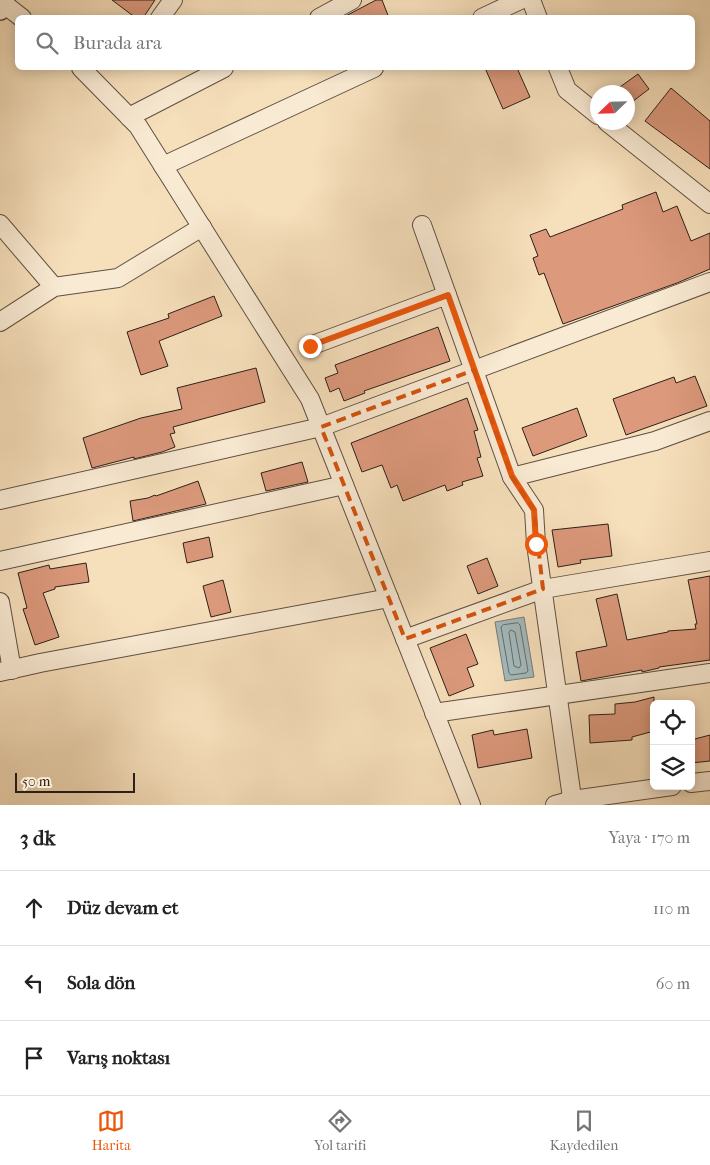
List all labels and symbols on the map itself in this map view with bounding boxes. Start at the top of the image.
north arrow [590,85,635,130]
route end [299,335,322,358]
route start [525,533,548,556]
scale bar [15,770,135,793]

